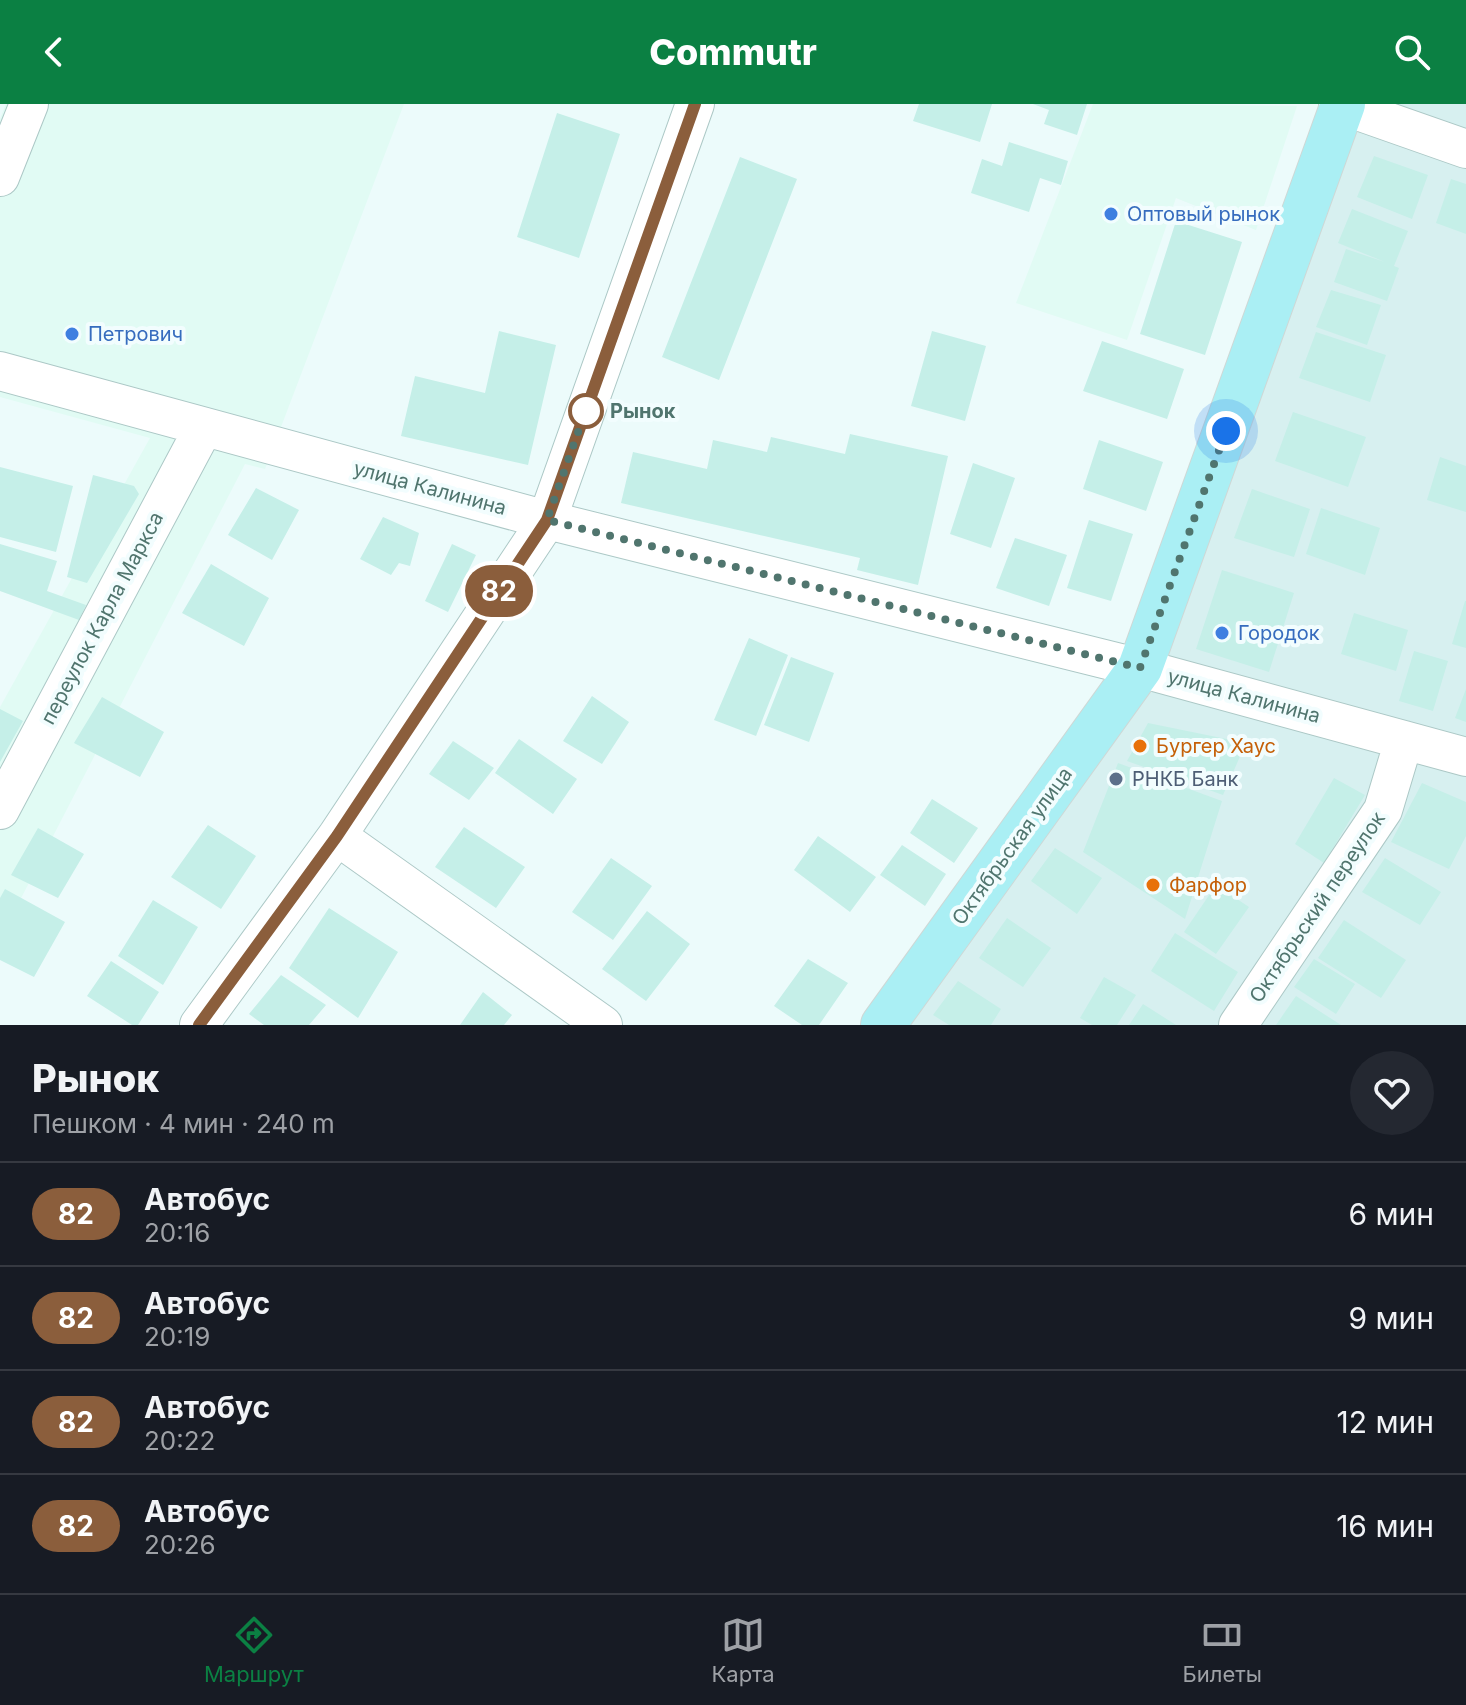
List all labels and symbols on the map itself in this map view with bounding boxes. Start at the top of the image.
place label: Оптовый рынок [1127,202,1280,226]
marker: Оптовый рынок [1102,205,1120,223]
place label: Петрович [88,322,183,346]
marker: Петрович [63,325,81,343]
marker: Рынок [569,394,603,428]
place label: Рынок [610,399,676,423]
your location [1206,411,1246,451]
street label: улица Калинина [351,456,509,520]
street label: переулок Карла Маркса [36,508,168,728]
line badge: 82 [463,565,535,617]
place label: Городок [1238,621,1320,645]
marker: Городок [1213,624,1231,642]
street label: улица Калинина [1165,664,1323,728]
place label: Бургер Хаус [1156,734,1276,758]
marker: Бургер Хаус [1131,737,1149,755]
street label: Октябрьская улица [947,763,1077,929]
place label: РНКБ Банк [1132,767,1239,791]
marker: РНКБ Банк [1107,770,1125,788]
street label: Октябрьский переулок [1244,807,1390,1007]
place label: Фарфор [1169,873,1247,897]
marker: Фарфор [1144,876,1162,894]

